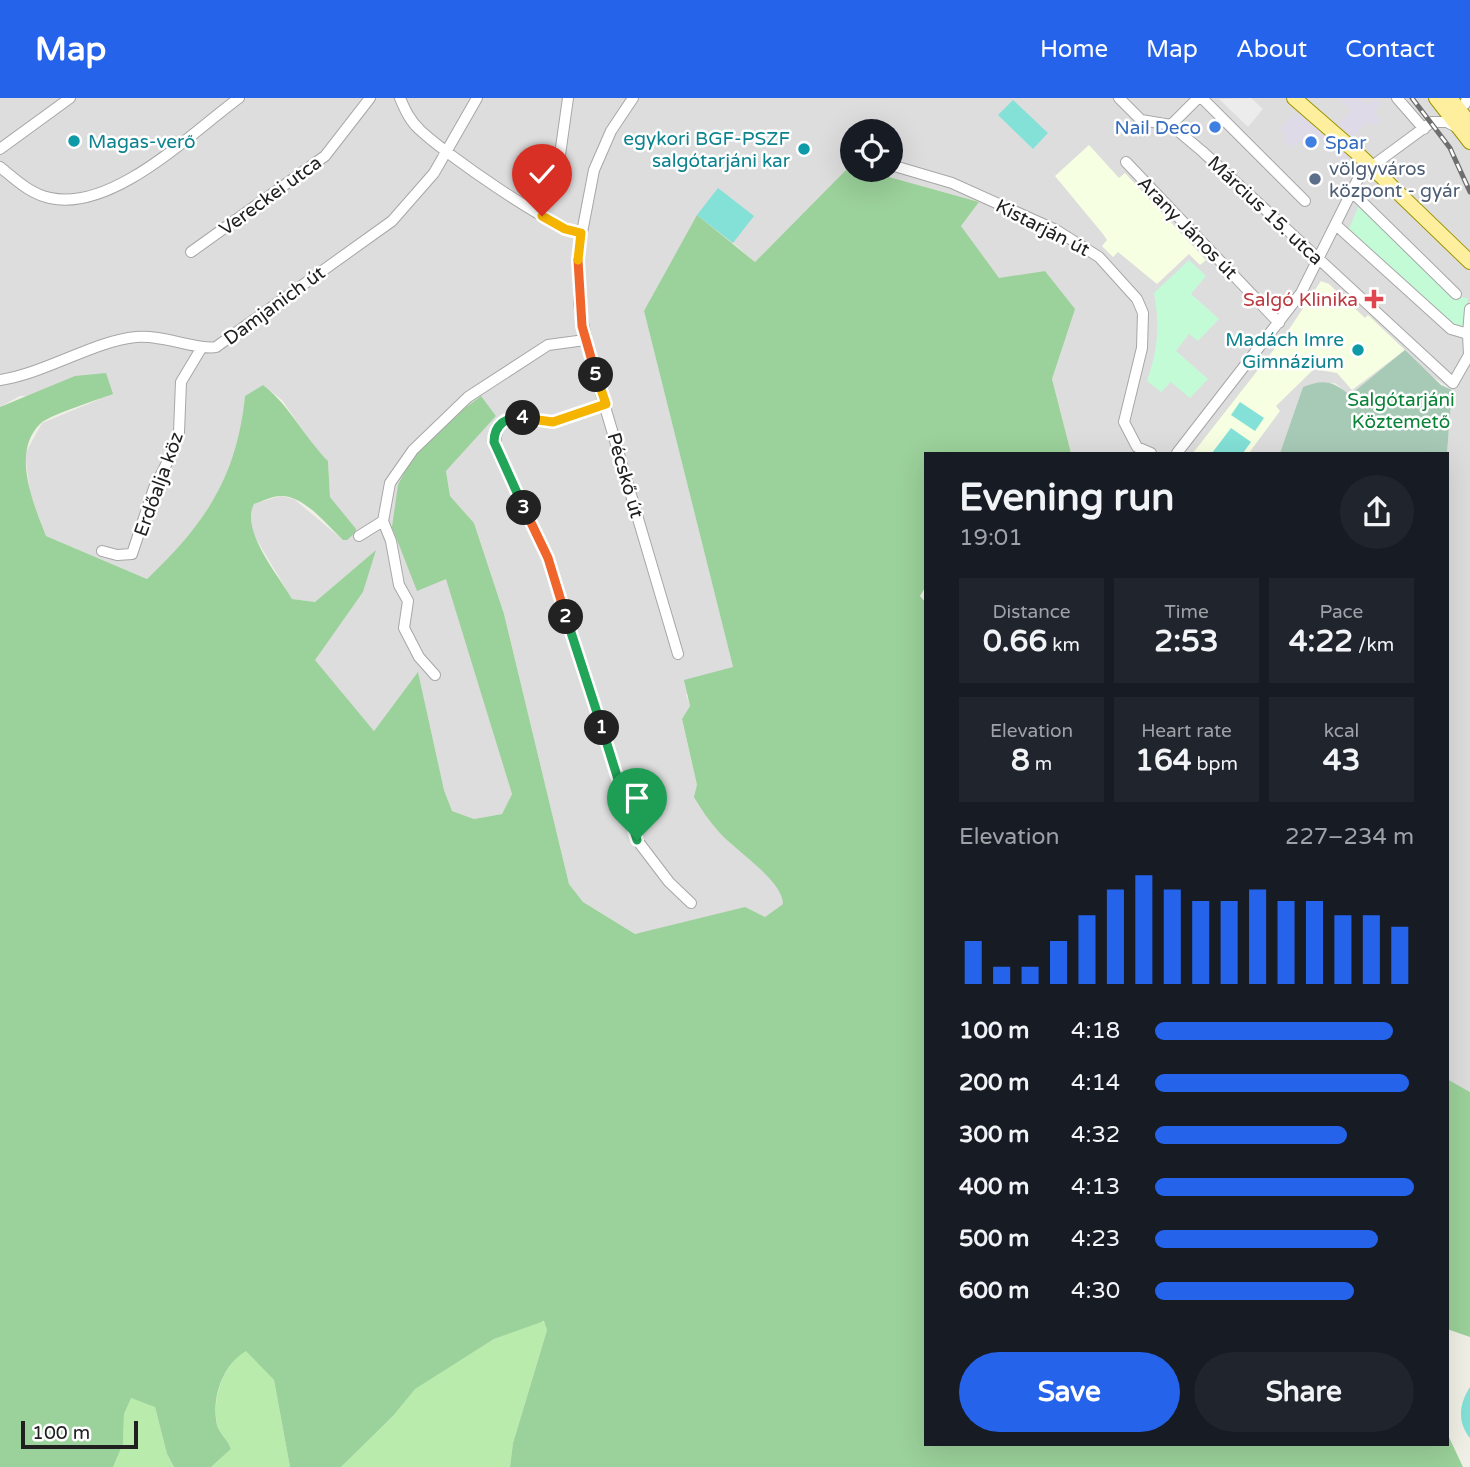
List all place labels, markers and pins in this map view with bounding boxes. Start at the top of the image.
place label: Nail Deco [1114,117,1201,139]
marker: Nail Deco [1207,119,1223,135]
place label: egykori BGF-PSZF salgótarjáni kar [623,128,791,172]
place label: Magas-verő [88,131,196,153]
place label: Spar [1325,132,1367,154]
marker: Magas-verő [66,133,82,149]
marker: Spar [1303,134,1319,150]
marker: egykori BGF-PSZF salgótarjáni kar [796,141,812,157]
pin [512,144,572,216]
place label: völgyváros központ - gyár [1329,158,1461,202]
marker: völgyváros központ - gyár [1307,171,1323,187]
place label: Salgó Klinika [1243,289,1358,311]
marker: Salgó Klinika [1364,289,1384,309]
place label: Madách Imre Gimnázium [1225,329,1344,373]
marker: Madách Imre Gimnázium [1350,342,1366,358]
pin: 5 [578,358,614,392]
pin: 4 [505,400,540,436]
pin: 3 [506,490,542,526]
pin: 2 [548,600,584,634]
pin: 1 [584,710,620,746]
pin [607,768,667,840]

